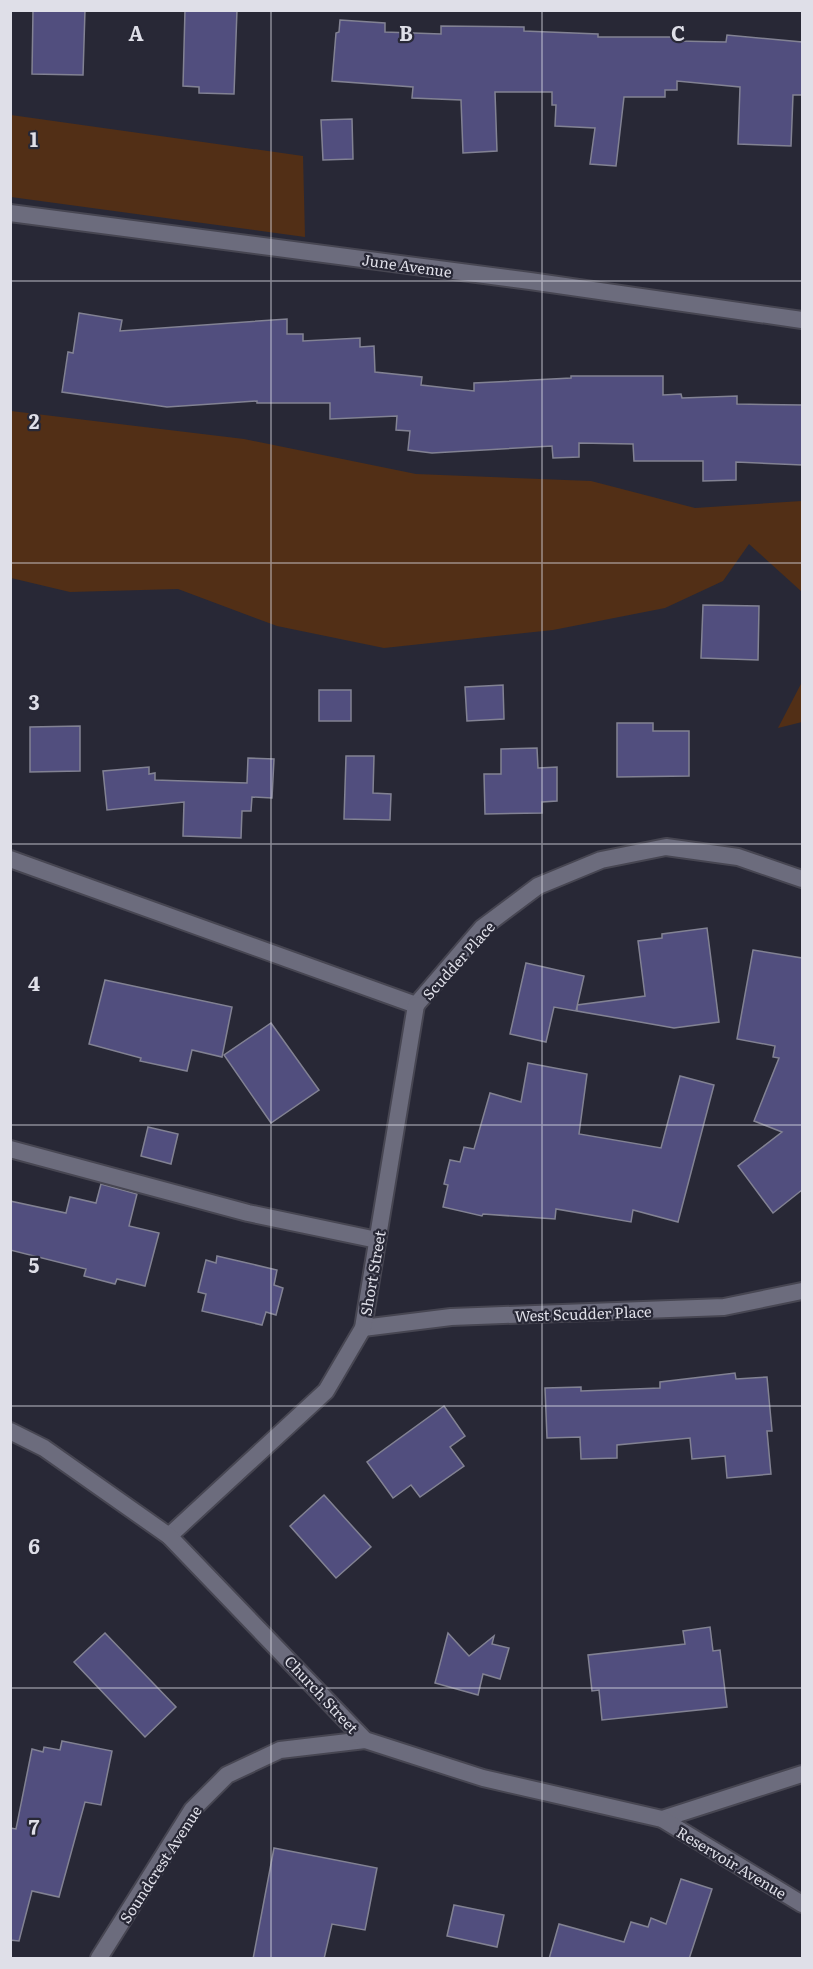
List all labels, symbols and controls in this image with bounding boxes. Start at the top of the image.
text: A [128,17,144,47]
text: B [399,17,413,47]
text: C [671,17,685,47]
text: 1 [30,123,38,153]
street label: June Avenue [360,247,454,283]
text: 2 [29,405,40,435]
text: 3 [28,686,40,716]
street label: Scudder Place [416,915,500,1004]
text: 4 [28,967,40,997]
street label: Short Street [353,1228,391,1318]
text: 5 [29,1249,40,1279]
street label: West Scudder Place [514,1299,652,1327]
text: 6 [28,1530,40,1560]
street label: Church Street [280,1650,364,1738]
street label: Soundcrest Avenue [113,1800,207,1927]
text: 7 [29,1811,40,1841]
street label: Reservoir Avenue [673,1820,791,1904]

